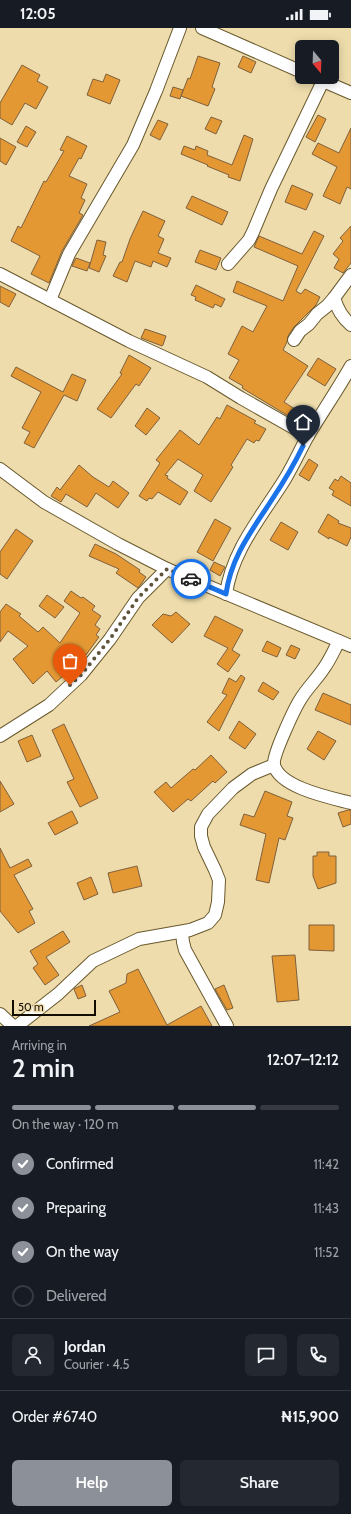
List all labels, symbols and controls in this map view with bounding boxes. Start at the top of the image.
text: 12:05 [20,5,55,23]
north arrow [295,40,339,84]
map controls [295,40,339,84]
pin [286,405,320,446]
icon: home [292,411,314,433]
courier [171,559,211,599]
icon: car [180,568,202,590]
pin [53,644,87,685]
icon: bag [59,650,81,672]
scale bar [12,998,96,1017]
text: 50 m [18,1000,44,1014]
text: Arriving in [12,1037,67,1053]
text: 12:07–12:12 [267,1051,339,1069]
text: 2 min [12,1052,75,1084]
text: On the way · 120 m [12,1116,118,1132]
icon: check [12,1153,34,1175]
text: Confirmed [46,1155,114,1173]
text: 11:42 [313,1156,339,1172]
icon: check [12,1197,34,1219]
text: Preparing [46,1199,106,1217]
text: 11:43 [313,1200,339,1216]
icon: check [12,1241,34,1263]
text: On the way [46,1243,119,1261]
text: 11:52 [314,1244,339,1260]
text: Delivered [46,1287,107,1305]
button: person [12,1334,54,1376]
button: chat [245,1334,287,1376]
button: phone [297,1334,339,1376]
text: Jordan [64,1338,106,1356]
text: Courier · 4.5 [64,1356,129,1372]
text: Order #6740 [12,1408,97,1426]
text: ₦15,900 [280,1408,339,1426]
button: Help [12,1460,172,1506]
button: Share [180,1460,339,1506]

